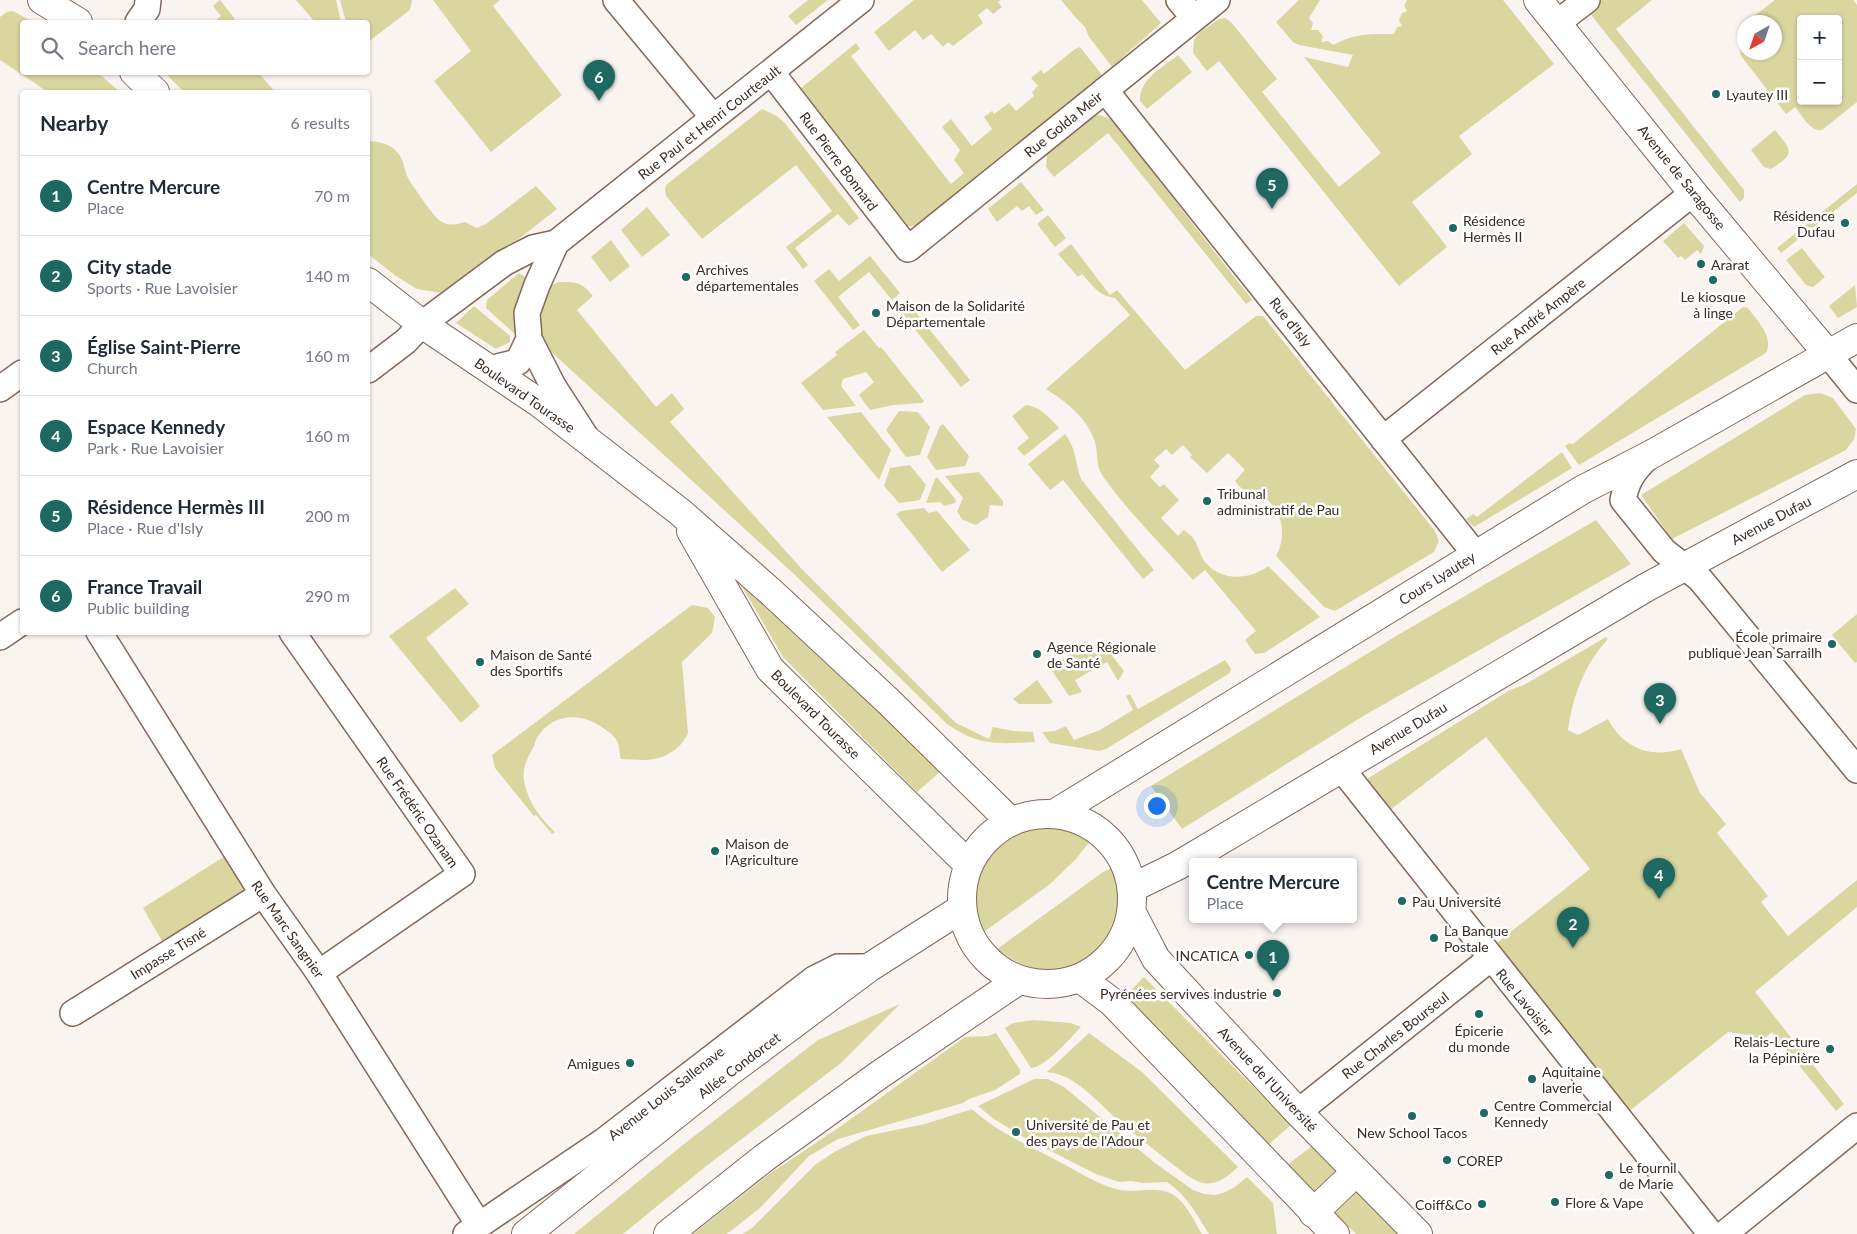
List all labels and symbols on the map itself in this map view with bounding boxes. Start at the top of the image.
north arrow [1737,15,1782,60]
pin: 6 [583,60,615,101]
street label: Rue Paul et Henri Courteault [634,61,784,183]
place label: Lyautey III [1726,86,1788,103]
street label: Rue Golda Meir [1020,87,1106,161]
marker: Lyautey III [1710,88,1722,100]
street label: Rue Pierre Bonnard [796,108,882,214]
street label: Avenue de Saragosse [1635,121,1729,233]
pin: 5 [1256,168,1288,209]
place label: Résidence Dufau [1773,207,1835,240]
place label: Résidence Hermès II [1463,212,1525,245]
marker: Résidence Dufau [1839,217,1851,229]
marker: Résidence Hermès II [1447,222,1459,234]
place label: Ararat [1711,256,1749,273]
marker: Ararat [1695,258,1707,270]
place label: Archives départementales [696,261,799,294]
marker: Archives départementales [680,271,692,283]
street label: Rue André Ampère [1487,274,1589,358]
marker: Le kiosque à linge [1707,274,1719,286]
place label: Le kiosque à linge [1680,288,1746,321]
street label: Rue d'Isly [1266,294,1316,351]
place label: Maison de la Solidarité Départementale [886,297,1025,330]
marker: Maison de la Solidarité Départementale [870,307,882,319]
street label: Boulevard Tourasse [471,354,579,436]
place label: Tribunal administratif de Pau [1217,485,1339,518]
street label: Avenue Dufau [1728,492,1814,548]
marker: Tribunal administratif de Pau [1201,495,1213,507]
street label: Cours Lyautey [1396,547,1479,608]
place label: École primaire publique Jean Sarrailh [1688,628,1822,661]
place label: Agence Régionale de Santé [1047,638,1156,671]
marker: École primaire publique Jean Sarrailh [1826,638,1838,650]
place label: Maison de Santé des Sportifs [490,646,592,679]
marker: Agence Régionale de Santé [1031,648,1043,660]
marker: Maison de Santé des Sportifs [474,656,486,668]
street label: Boulevard Tourasse [768,666,864,762]
pin: 3 [1644,683,1676,724]
street label: Avenue Dufau [1366,698,1450,758]
street label: Rue Frédéric Ozanam [373,753,463,871]
your location [1144,793,1170,819]
place label: Maison de l'Agriculture [725,835,798,868]
marker: Maison de l'Agriculture [709,845,721,857]
pin: 4 [1643,858,1675,899]
street label: Rue Marc Sangnier [248,877,328,981]
place label: Pau Université [1412,893,1501,910]
marker: Pau Université [1396,895,1408,907]
pin: 2 [1557,907,1589,948]
place label: La Banque Postale [1444,922,1508,955]
street label: Impasse Tisné [127,923,209,983]
marker: La Banque Postale [1428,932,1440,944]
pin: 1 [1257,940,1289,981]
place label: INCATICA [1176,947,1240,964]
marker: INCATICA [1243,949,1255,961]
street label: Rue Lavoisier [1493,965,1557,1039]
place label: Pyrénées servives industrie [1100,985,1267,1002]
marker: Pyrénées servives industrie [1271,987,1283,999]
street label: Rue Charles Bourseul [1338,988,1452,1082]
marker: Épicerie du monde [1473,1008,1485,1020]
place label: Épicerie du monde [1448,1022,1510,1055]
street label: Avenue de l'Université [1215,1023,1321,1135]
street label: Allée Condorcet [694,1028,784,1102]
place label: Relais-Lecture la Pépinière [1734,1033,1820,1066]
street label: Avenue Louis Sallenave [604,1042,728,1144]
marker: Relais-Lecture la Pépinière [1824,1043,1836,1055]
place label: Amigues [567,1055,620,1072]
marker: Amigues [624,1057,636,1069]
place label: Aquitaine laverie [1542,1063,1601,1096]
marker: Aquitaine laverie [1526,1073,1538,1085]
place label: Centre Commercial Kennedy [1494,1097,1612,1130]
marker: Centre Commercial Kennedy [1478,1107,1490,1119]
marker: New School Tacos [1406,1110,1418,1122]
place label: Université de Pau et des pays de l'Adour [1026,1116,1150,1149]
place label: New School Tacos [1357,1124,1467,1141]
marker: Université de Pau et des pays de l'Adour [1010,1126,1022,1138]
place label: COREP [1457,1152,1503,1169]
marker: COREP [1441,1154,1453,1166]
place label: Le fournil de Marie [1619,1159,1677,1192]
marker: Le fournil de Marie [1603,1169,1615,1181]
place label: Flore & Vape [1565,1194,1644,1211]
place label: Coiff&Co [1415,1196,1472,1213]
marker: Flore & Vape [1549,1196,1561,1208]
marker: Coiff&Co [1476,1198,1488,1210]

